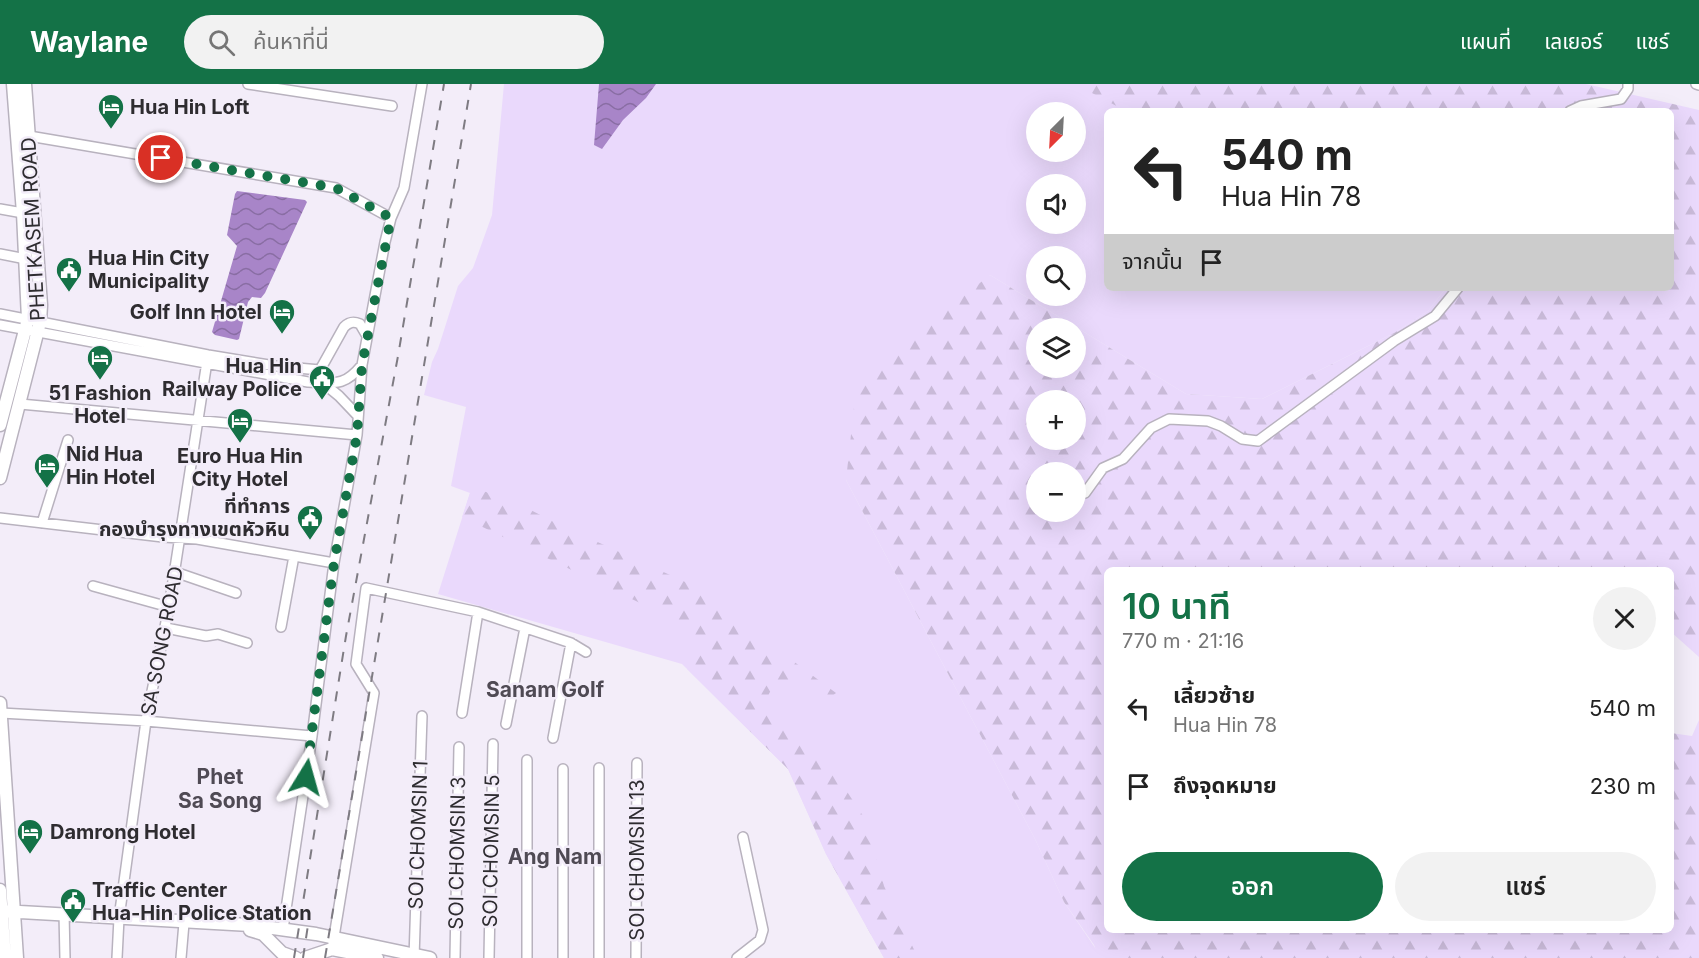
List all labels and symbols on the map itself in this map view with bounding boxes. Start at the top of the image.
hotel icon: Hua Hin Loft [96,92,126,130]
place label: Hua Hin Loft [130,95,249,119]
north arrow [1026,102,1086,162]
pin [135,132,186,183]
street label: PHETKASEM ROAD [16,136,50,322]
place label: Hua Hin City Municipality [88,246,209,293]
public building icon: Hua Hin City Municipality [54,255,84,293]
hotel icon: Golf Inn Hotel [267,297,297,335]
place label: Golf Inn Hotel [130,300,262,324]
hotel icon: 51 Fashion Hotel [85,343,115,381]
place label: Hua Hin Railway Police [162,354,302,401]
public building icon: Hua Hin Railway Police [307,363,337,401]
place label: 51 Fashion Hotel [49,381,151,428]
hotel icon: Euro Hua Hin City Hotel [225,406,255,444]
place label: Nid Hua Hin Hotel [66,442,155,489]
place label: Euro Hua Hin City Hotel [177,444,303,491]
hotel icon: Nid Hua Hin Hotel [32,451,62,489]
place label: ที่ทำการ กองบำรุงทางเขตหัวหิน [99,492,290,541]
public building icon: ที่ทำการ กองบำรุงทางเขตหัวหิน [295,503,325,541]
street label: SA SONG ROAD [136,564,188,718]
district label: Sanam Golf [486,677,605,702]
position arrow [274,745,338,809]
street label: SOI CHOMSIN 1 [403,760,433,910]
district label: Phet Sa Song [178,764,262,813]
street label: SOI CHOMSIN 5 [478,774,504,928]
street label: SOI CHOMSIN 3 [444,776,470,930]
street label: SOI CHOMSIN 13 [625,779,649,941]
hotel icon: Damrong Hotel [15,817,45,855]
place label: Damrong Hotel [50,820,196,844]
district label: Ang Nam [508,844,602,869]
place label: Traffic Center Hua-Hin Police Station [92,878,312,925]
public building icon: Traffic Center Hua-Hin Police Station [58,886,88,924]

